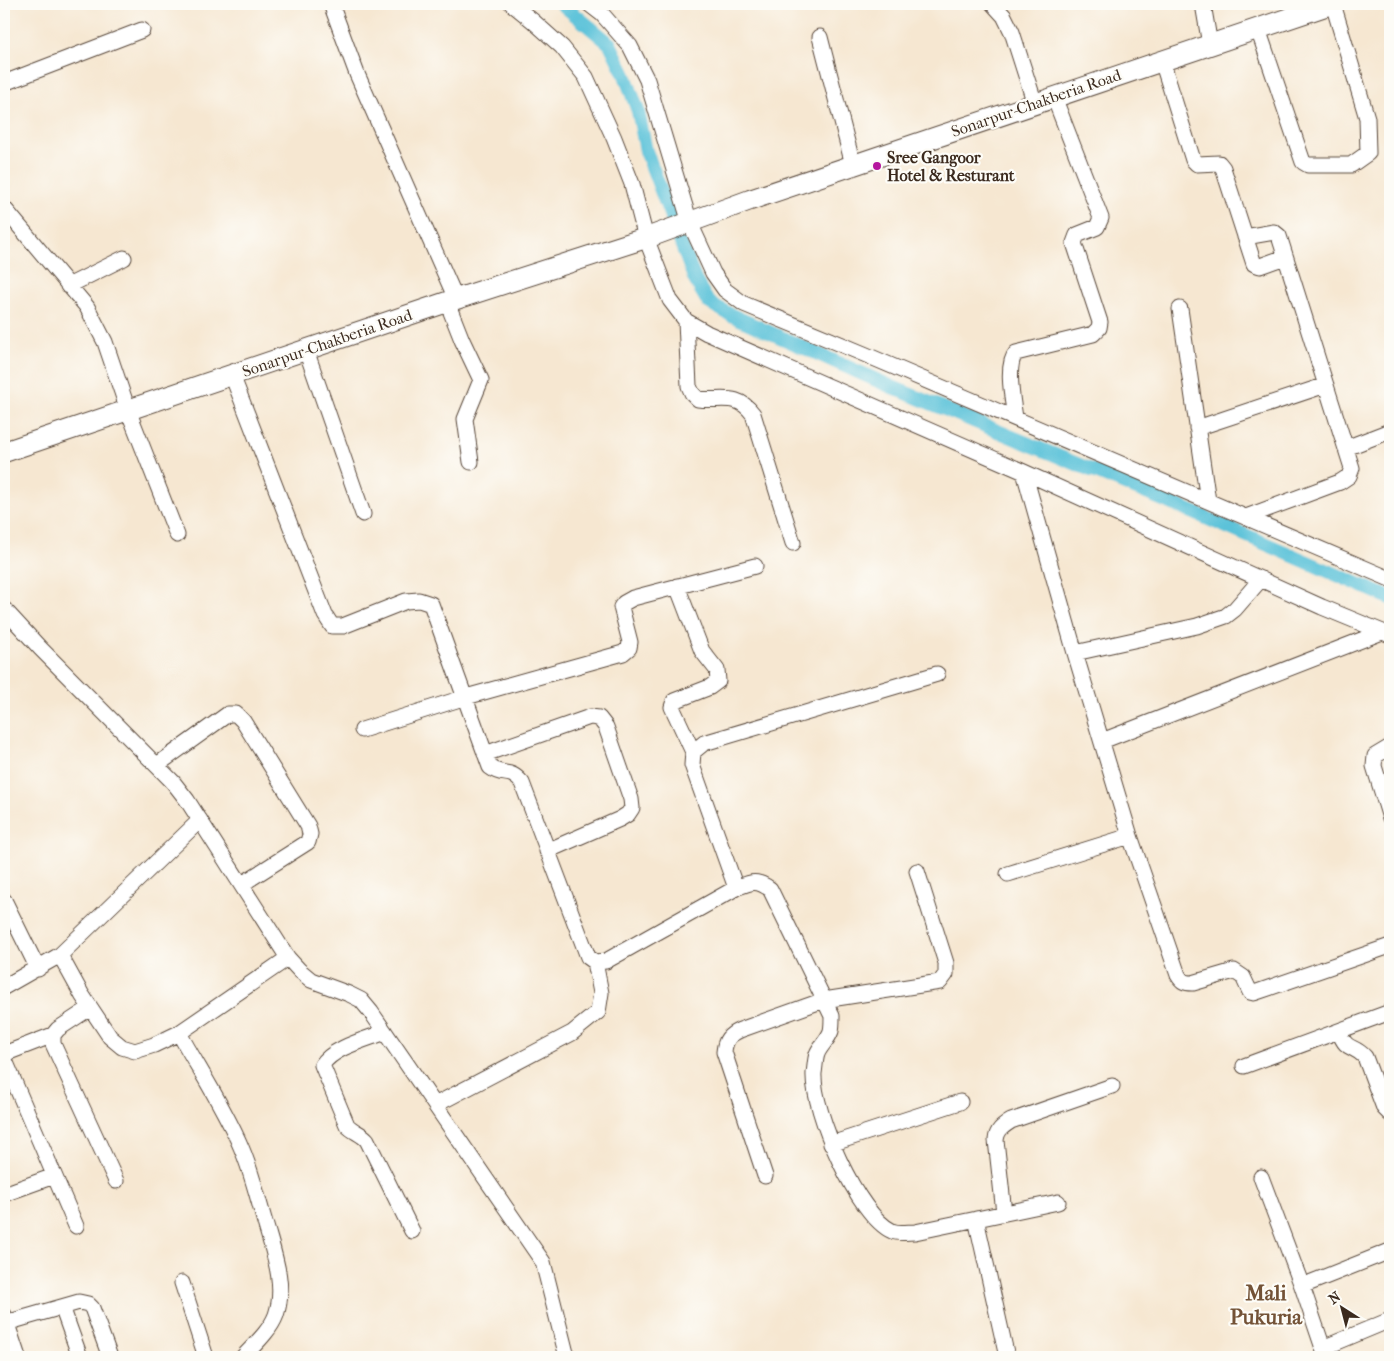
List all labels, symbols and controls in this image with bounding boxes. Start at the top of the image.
street label: Sonarpur-Chakberia Road [949,65,1124,141]
place label: Sree Gangoor Hotel & Resturant [887,148,1015,185]
marker: Sree Gangoor Hotel & Resturant [871,160,883,172]
street label: Sonarpur-Chakberia Road [240,305,415,381]
district label: Mali Pukuria [1230,1281,1303,1329]
north arrow [1316,1284,1366,1334]
text: N [1325,1288,1344,1308]

